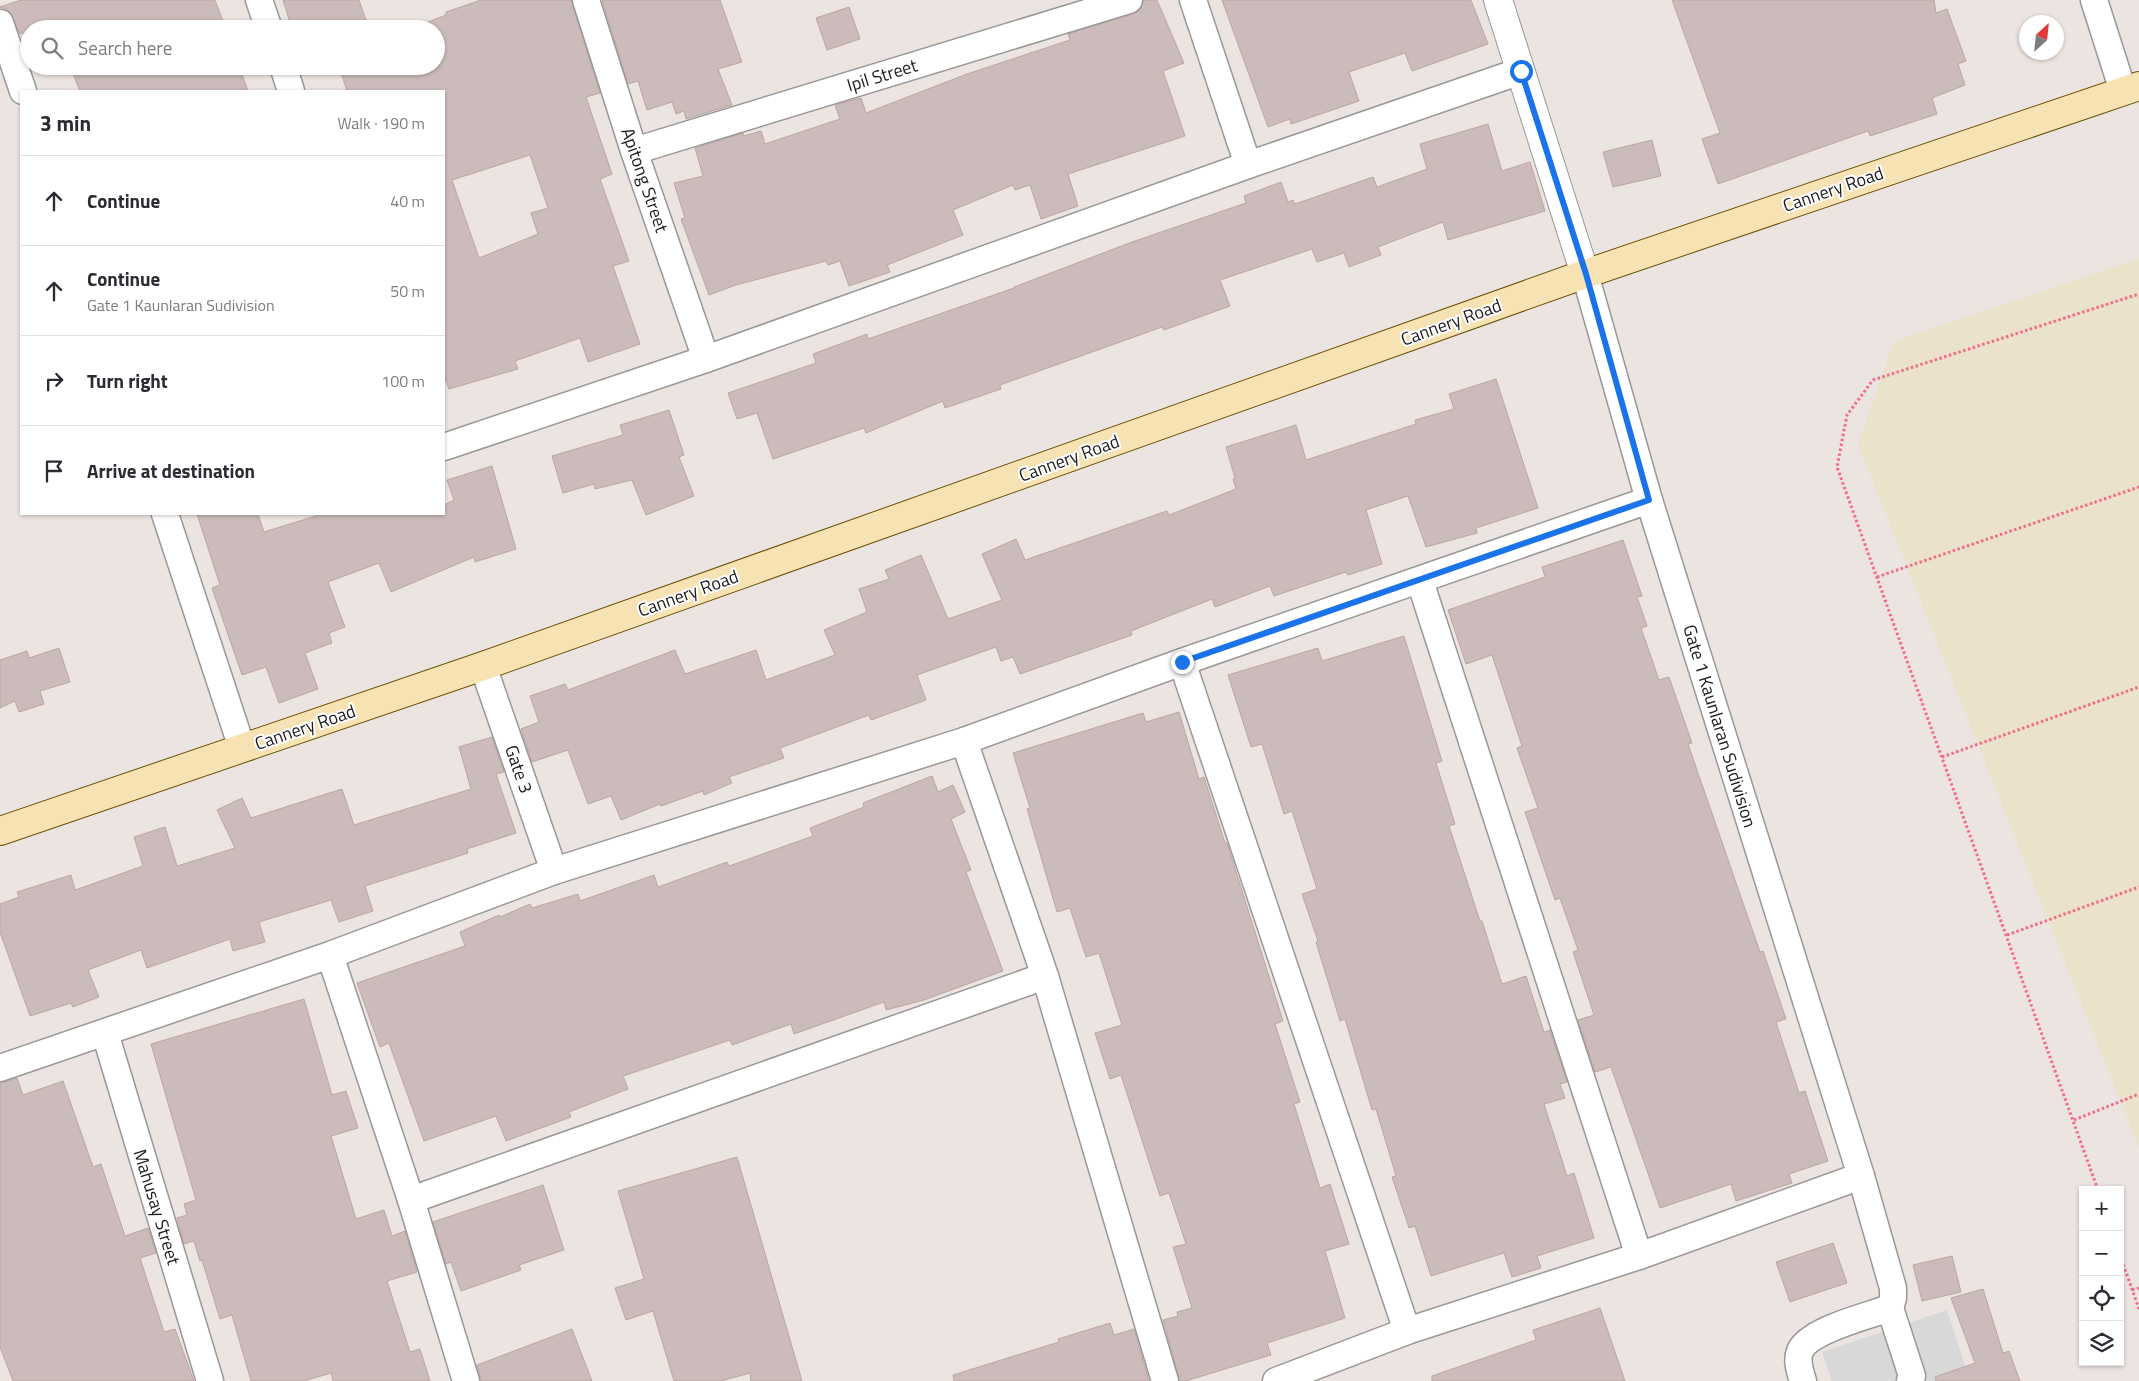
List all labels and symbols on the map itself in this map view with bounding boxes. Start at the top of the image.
north arrow [2019,15,2064,60]
street label: Ipil Street [843,51,921,98]
route start [1510,60,1533,83]
street label: Apitong Street [614,124,676,237]
street label: Cannery Road [1779,159,1887,219]
street label: Cannery Road [1397,291,1505,353]
street label: Cannery Road [1015,427,1123,489]
street label: Cannery Road [634,562,742,624]
street label: Gate 1 Kaunlaran Sudivision [1676,621,1764,831]
route end [1171,651,1194,674]
street label: Cannery Road [251,697,359,757]
street label: Gate 3 [498,741,540,797]
street label: Mahusay Street [127,1146,188,1269]

